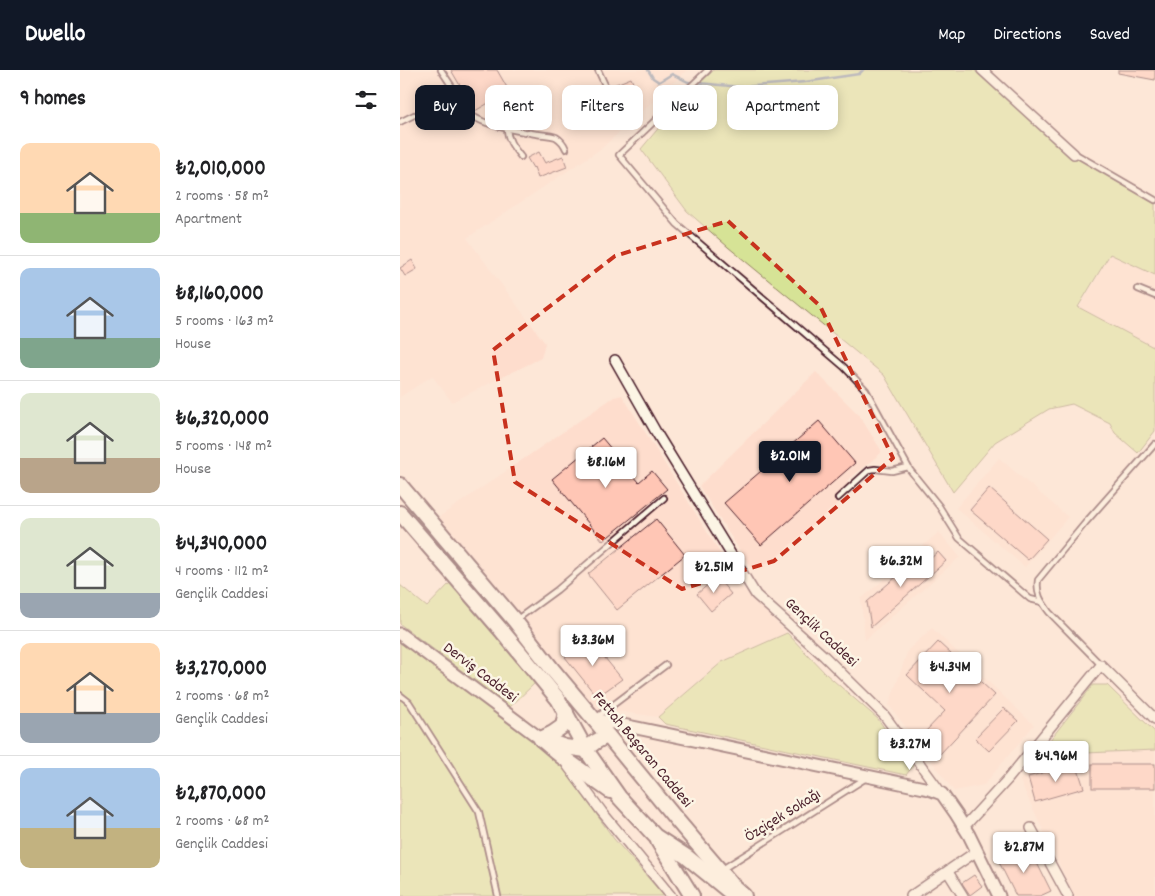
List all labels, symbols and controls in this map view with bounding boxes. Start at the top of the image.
text: Dwello [25,18,86,52]
text: Map [938,23,965,48]
text: Directions [993,23,1062,48]
text: Saved [1090,23,1130,48]
text: 9 homes [20,85,86,115]
chip: Buy [415,85,475,130]
chip: Rent [485,85,552,130]
chip: Filters [562,85,643,130]
chip: New [653,85,717,130]
chip: Apartment [727,85,838,130]
icon: filters [352,86,380,114]
text: ₺2,010,000 [175,155,266,185]
icon: home [60,163,120,223]
text: 2 rooms · 58 m² [175,185,269,208]
text: Apartment [175,208,242,231]
text: ₺8,160,000 [175,280,264,310]
icon: home [60,288,120,348]
text: 5 rooms · 163 m² [175,310,274,333]
text: House [175,333,211,356]
text: ₺6,320,000 [175,405,269,435]
icon: home [60,413,120,473]
text: 5 rooms · 148 m² [175,435,272,458]
pin: ₺2.01M [749,440,831,483]
text: ₺2.01M [770,445,810,468]
pin: ₺8.16M [565,446,647,489]
text: ₺8.16M [587,451,625,474]
text: House [175,458,211,481]
text: ₺4,340,000 [175,530,267,560]
icon: home [60,538,120,598]
pin: ₺6.32M [860,546,942,588]
text: ₺6.32M [880,550,922,573]
pin: ₺2.51M [673,552,755,594]
text: ₺2.51M [695,556,733,579]
text: 4 rooms · 112 m² [175,560,269,583]
text: Gençlik Caddesi [175,583,268,606]
street label: Gençlik Caddesi [779,593,863,673]
pin: ₺3.36M [552,624,634,667]
text: ₺3.36M [572,629,615,652]
street label: Derviş Caddesi [438,637,522,709]
pin: ₺4.34M [909,652,991,694]
text: ₺3,270,000 [175,655,267,685]
text: ₺4.34M [929,656,971,679]
icon: home [60,663,120,723]
text: 2 rooms · 68 m² [175,685,269,708]
street label: Fettah Başaran Caddesi [586,687,698,813]
text: Gençlik Caddesi [175,708,268,731]
pin: ₺3.27M [869,728,951,771]
text: ₺3.27M [889,733,931,756]
pin: ₺4.96M [1015,740,1097,783]
text: ₺4.96M [1035,745,1077,768]
text: ₺2,870,000 [175,780,266,810]
street label: Özçiçek Sokağı [740,783,826,849]
icon: home [60,788,120,848]
text: 2 rooms · 68 m² [175,810,269,833]
pin: ₺2.87M [983,832,1065,874]
text: Gençlik Caddesi [175,833,268,856]
text: ₺2.87M [1004,836,1044,859]

